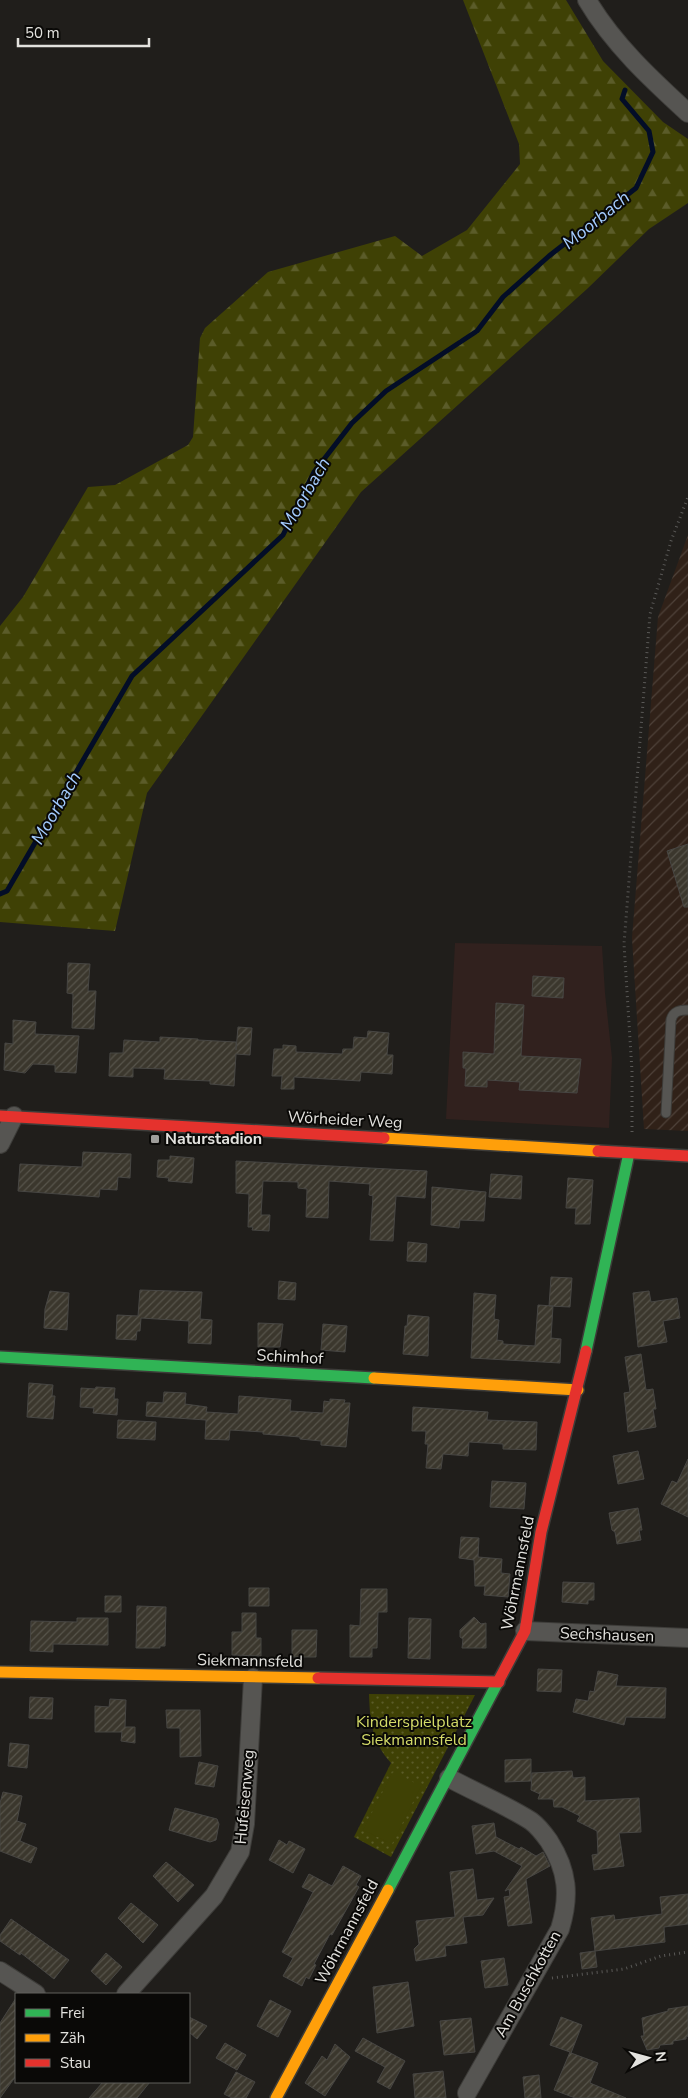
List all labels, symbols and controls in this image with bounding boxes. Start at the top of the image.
scale bar [18,15,149,47]
text: 50 m [25,23,60,43]
water label: Moorbach [557,185,635,255]
water label: Moorbach [274,453,336,535]
water label: Moorbach [25,767,87,849]
street label: Wörheider Weg [287,1106,403,1134]
place label: Naturstadion [165,1128,262,1150]
marker: Naturstadion [149,1133,161,1145]
street label: Schimhof [256,1344,325,1370]
street label: Wöhrmannsfeld [496,1514,540,1632]
street label: Sechshausen [559,1622,655,1648]
street label: Siekmannsfeld [197,1649,303,1673]
park label: Kinderspielplatz Siekmannsfeld [356,1711,472,1751]
street label: Hufeisenweg [230,1749,260,1845]
street label: Wöhrmannsfeld [310,1876,384,1988]
street label: Am Buschkotten [490,1927,566,2041]
legend [15,1993,190,2083]
text: Frei [60,2003,85,2023]
text: Zäh [60,2028,85,2048]
north arrow [623,2033,673,2083]
text: N [650,2050,670,2063]
text: Stau [60,2053,91,2073]

